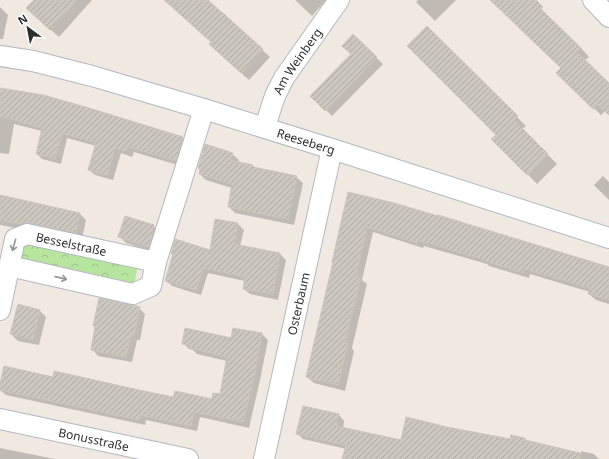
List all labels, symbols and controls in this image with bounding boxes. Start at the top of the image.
north arrow [8,8,48,48]
text: N [15,10,30,28]
street label: Am Weinberg [269,24,325,97]
street label: Reeseberg [275,124,337,158]
street label: Besselstraße [34,228,109,260]
one-way arrow [10,239,17,252]
street label: Osterbaum [283,271,313,337]
one-way arrow [54,274,67,282]
street label: Bonusstraße [57,423,131,455]

